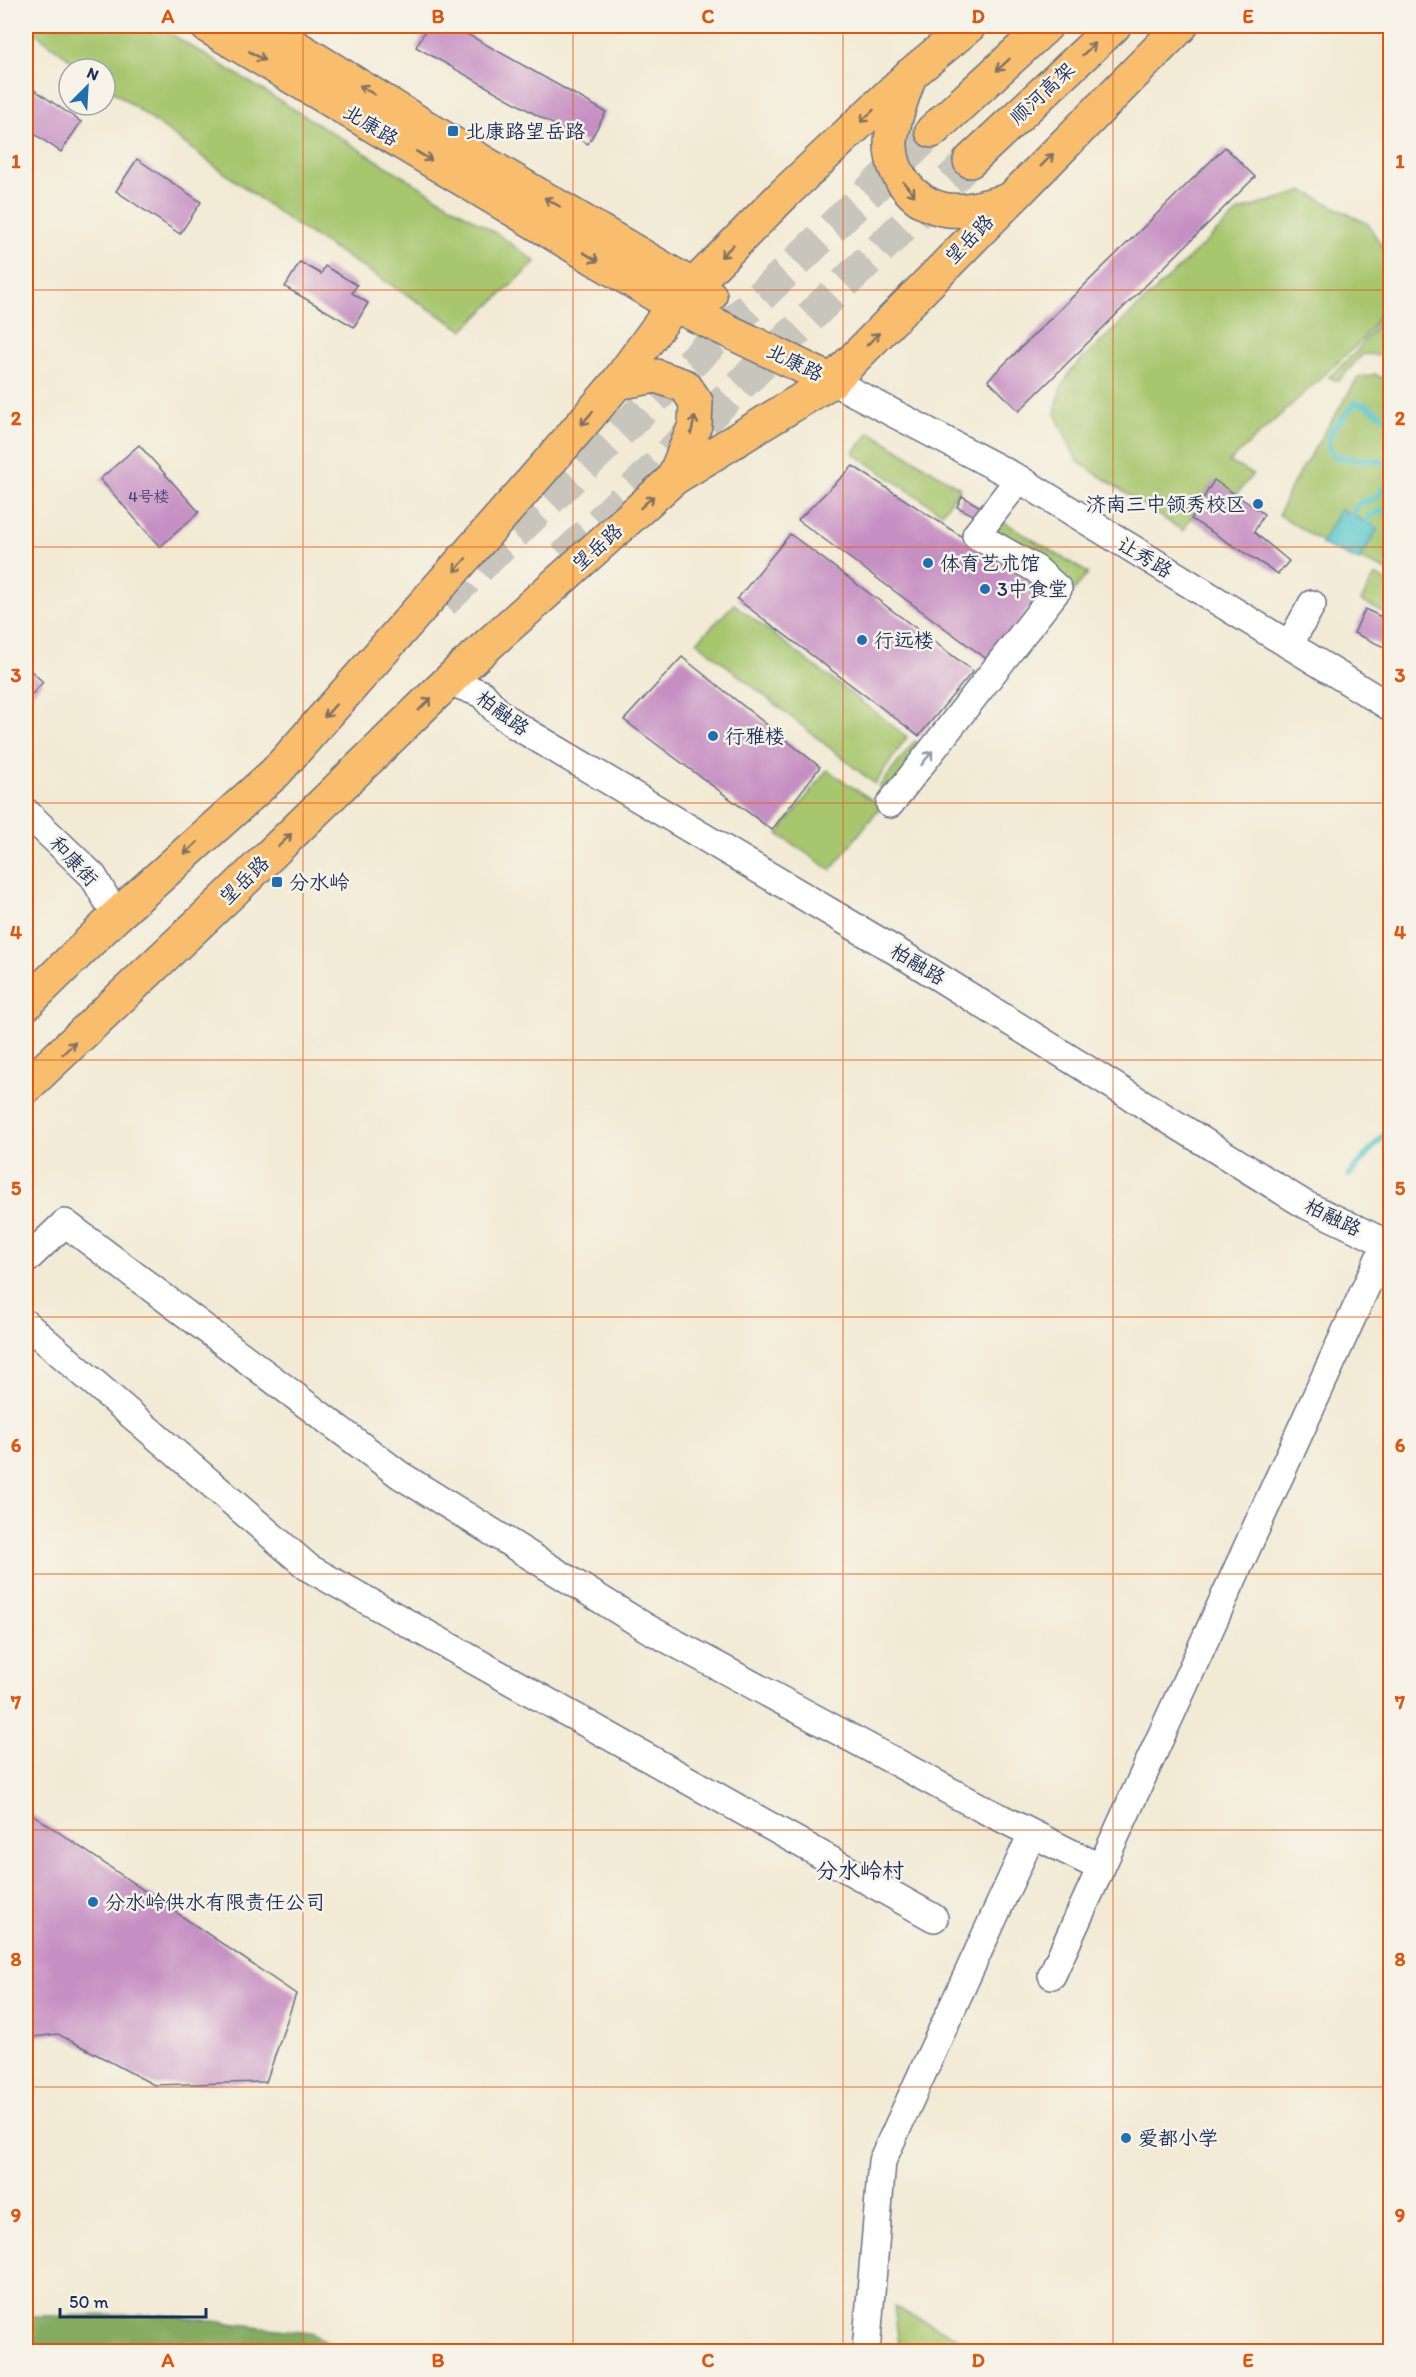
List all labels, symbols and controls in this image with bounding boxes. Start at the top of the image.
text: A [161,4,175,28]
text: B [432,4,445,28]
text: C [702,4,715,28]
text: D [971,4,985,28]
text: E [1242,4,1254,28]
one-way arrow [1081,42,1096,56]
one-way arrow [248,50,265,62]
north arrow [57,57,117,117]
street label: 顺河高架 [1005,57,1079,129]
one-way arrow [996,58,1011,72]
text: N [84,63,102,85]
one-way arrow [359,84,376,96]
street label: 北康路 [339,99,404,151]
one-way arrow [860,108,875,123]
place label: 北康路望岳路 [465,119,586,143]
marker: 北康路望岳路 [446,124,460,138]
text: 1 [11,149,21,173]
text: 1 [1395,149,1405,173]
one-way arrow [415,151,432,163]
one-way arrow [1040,152,1054,167]
one-way arrow [903,181,916,197]
one-way arrow [544,195,561,207]
street label: 望岳路 [940,208,999,269]
one-way arrow [719,243,734,258]
one-way arrow [582,251,599,263]
one-way arrow [865,331,880,346]
street label: 北康路 [763,338,828,386]
text: 2 [11,406,22,430]
text: 2 [1395,406,1406,430]
one-way arrow [581,410,594,426]
one-way arrow [688,416,699,435]
house number: 4号楼 [128,487,170,506]
place label: 济南三中领秀校区 [1086,492,1246,516]
one-way arrow [639,495,654,509]
marker: 济南三中领秀校区 [1251,497,1265,511]
street label: 望岳路 [567,517,628,576]
street label: 让秀路 [1113,531,1178,583]
place label: 体育艺术馆 [940,551,1040,575]
marker: 体育艺术馆 [921,556,935,570]
one-way arrow [453,558,467,573]
place label: 3中食堂 [997,577,1068,601]
marker: 3中食堂 [978,582,992,596]
place label: 行远楼 [874,628,934,652]
marker: 行远楼 [855,633,869,647]
text: 3 [11,663,22,687]
text: 3 [1395,663,1406,687]
street label: 柏融路 [472,685,535,741]
one-way arrow [417,697,432,711]
one-way arrow [323,703,337,718]
place label: 行雅楼 [725,724,785,748]
marker: 行雅楼 [706,729,720,743]
one-way arrow [920,750,933,766]
street label: 和康街 [45,831,103,891]
one-way arrow [278,833,293,848]
one-way arrow [184,841,199,855]
street label: 望岳路 [214,850,275,909]
place label: 分水岭 [289,870,350,894]
marker: 分水岭 [270,875,284,889]
text: 4 [10,920,22,944]
text: 4 [1394,920,1406,944]
street label: 柏融路 [886,938,951,990]
one-way arrow [61,1041,76,1055]
text: 5 [11,1176,22,1200]
text: 5 [1395,1176,1406,1200]
street label: 柏融路 [1301,1193,1366,1241]
text: 6 [11,1433,22,1457]
text: 6 [1395,1433,1406,1457]
text: 7 [10,1690,21,1714]
text: 7 [1394,1690,1405,1714]
district label: 分水岭村 [816,1857,904,1884]
place label: 分水岭供水有限责任公司 [105,1890,325,1914]
marker: 分水岭供水有限责任公司 [86,1895,100,1909]
text: 8 [11,1947,22,1971]
text: 8 [1395,1947,1406,1971]
place label: 爱都小学 [1138,2126,1218,2150]
marker: 爱都小学 [1119,2131,1133,2145]
text: 9 [11,2203,21,2227]
text: 9 [1395,2203,1405,2227]
scale bar [60,2281,206,2319]
text: 50 m [69,2291,109,2313]
text: A [161,2348,175,2372]
text: B [432,2348,445,2372]
text: C [702,2348,715,2372]
text: D [971,2348,985,2372]
text: E [1242,2348,1254,2372]

